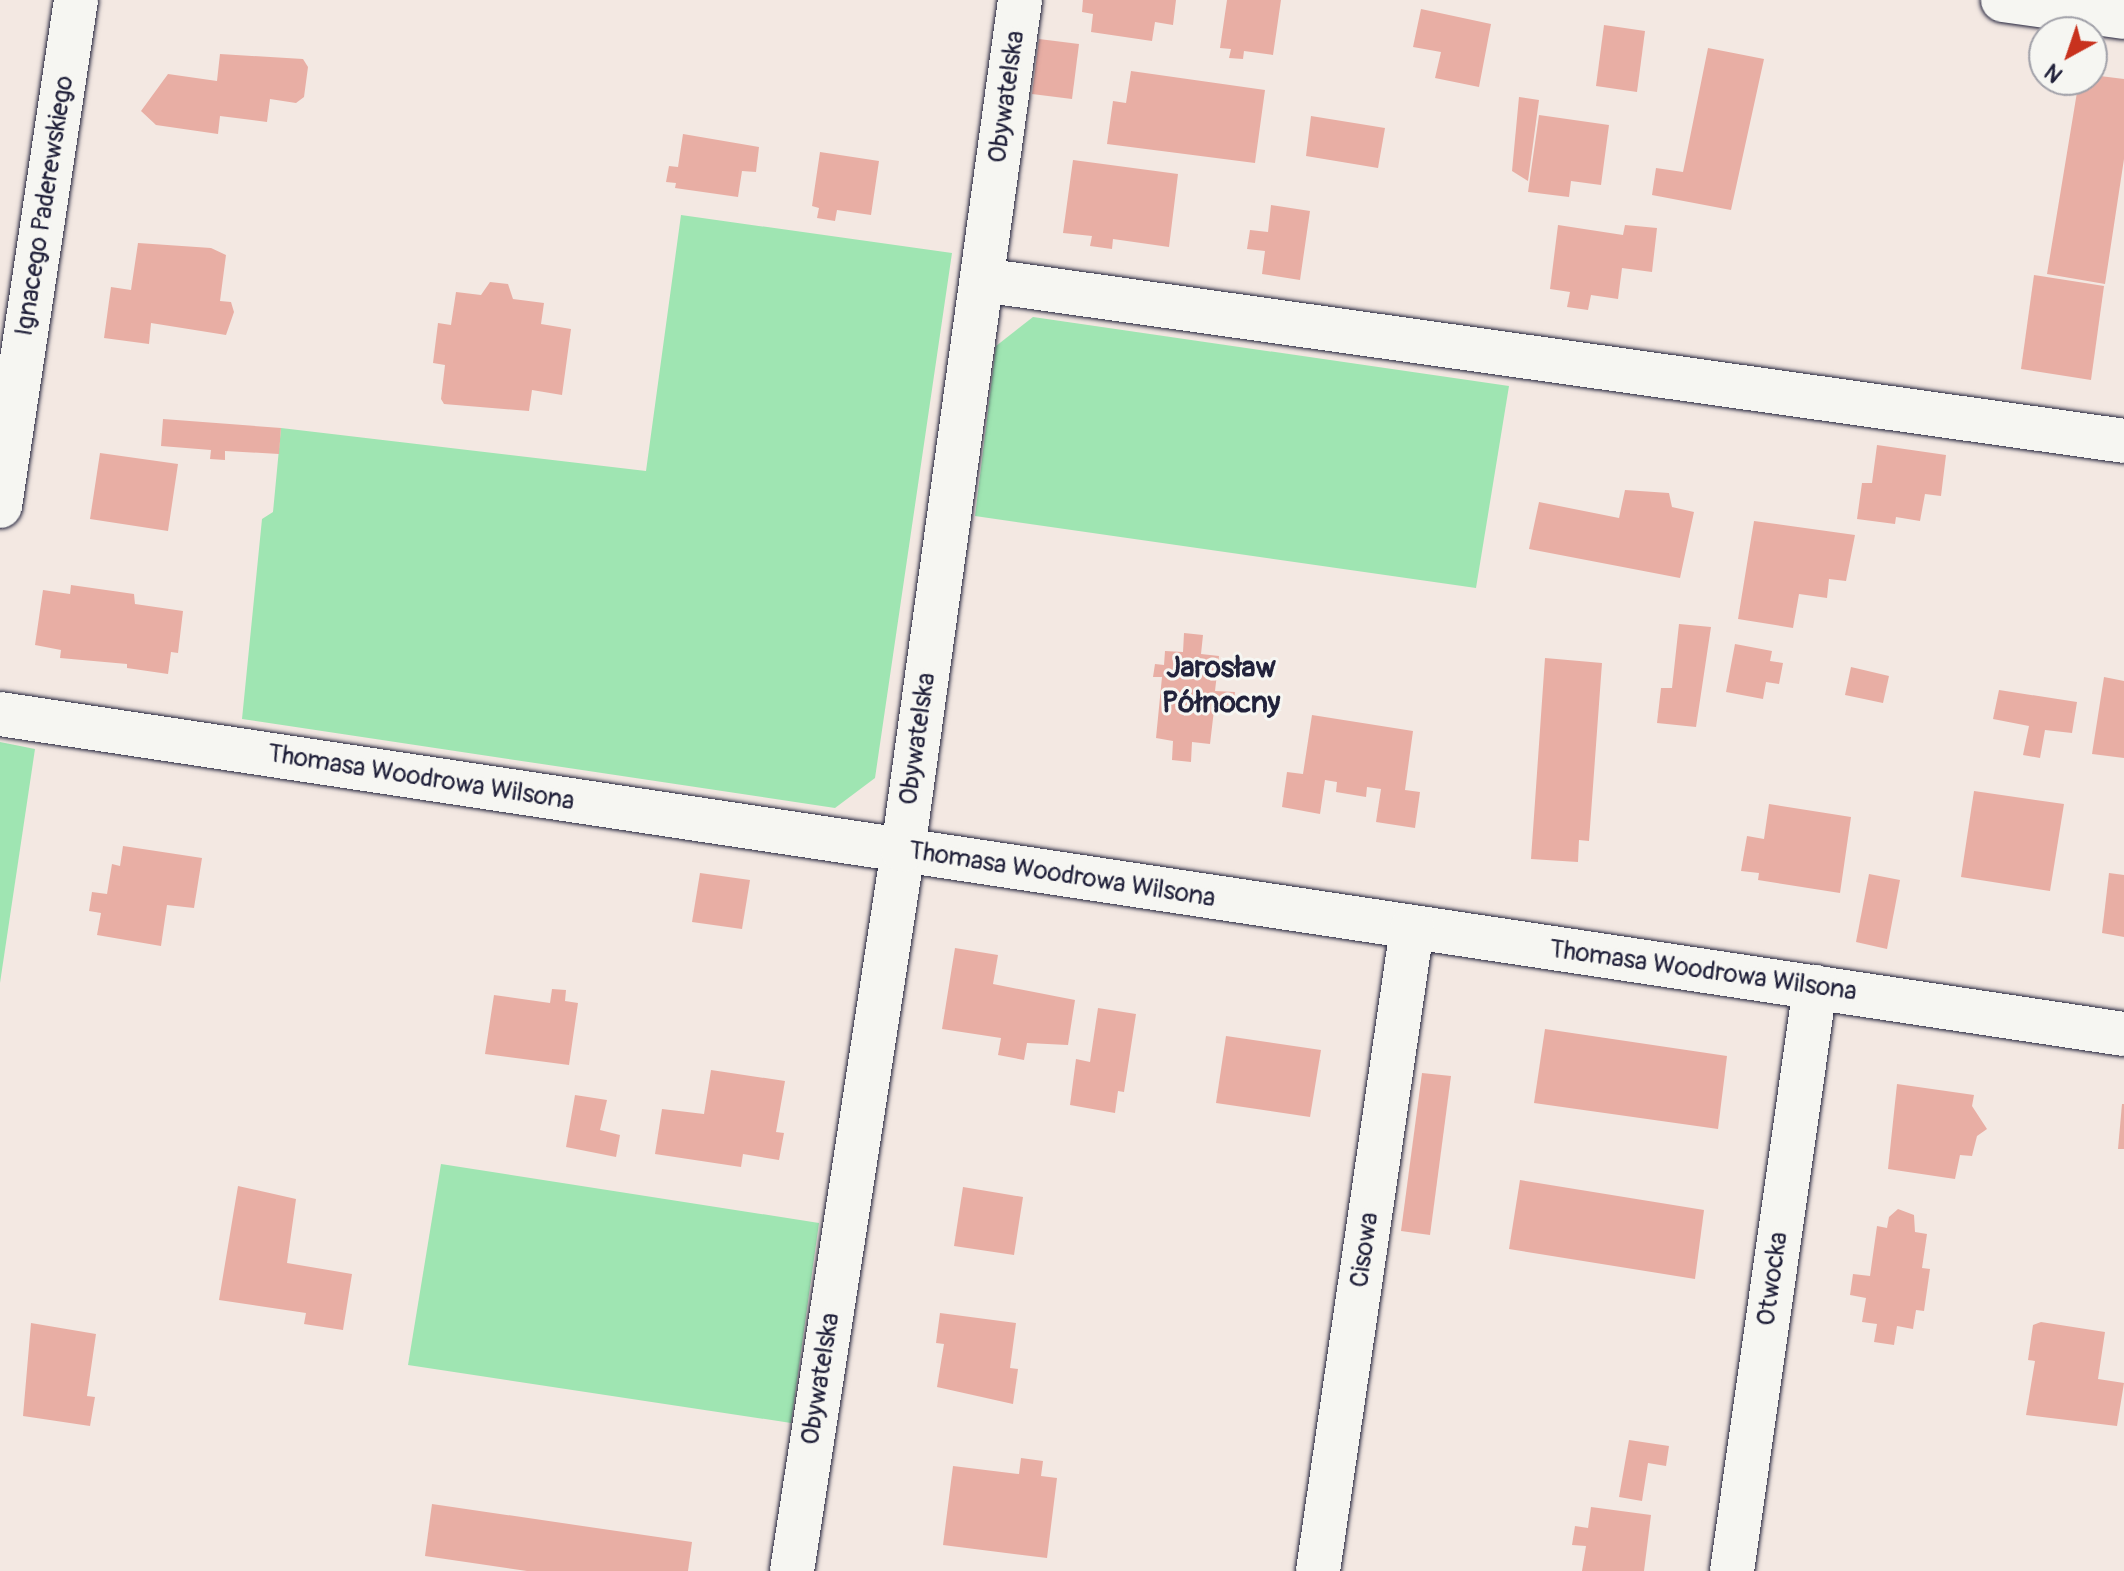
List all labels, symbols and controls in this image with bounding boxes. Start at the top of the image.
north arrow [2028,16,2108,96]
street label: Obywatelska [982,29,1032,165]
text: N [2039,57,2069,88]
street label: Ignacego Paderewskiego [9,74,81,338]
district label: Jarosław Północny [1162,650,1280,720]
street label: Obywatelska [893,671,943,807]
street label: Thomasa Woodrowa Wilsona [265,738,577,818]
street label: Thomasa Woodrowa Wilsona [906,835,1218,915]
street label: Thomasa Woodrowa Wilsona [1547,934,1859,1008]
street label: Cisowa [1344,1210,1386,1290]
street label: Otwocka [1751,1230,1795,1328]
street label: Obywatelska [795,1311,847,1447]

